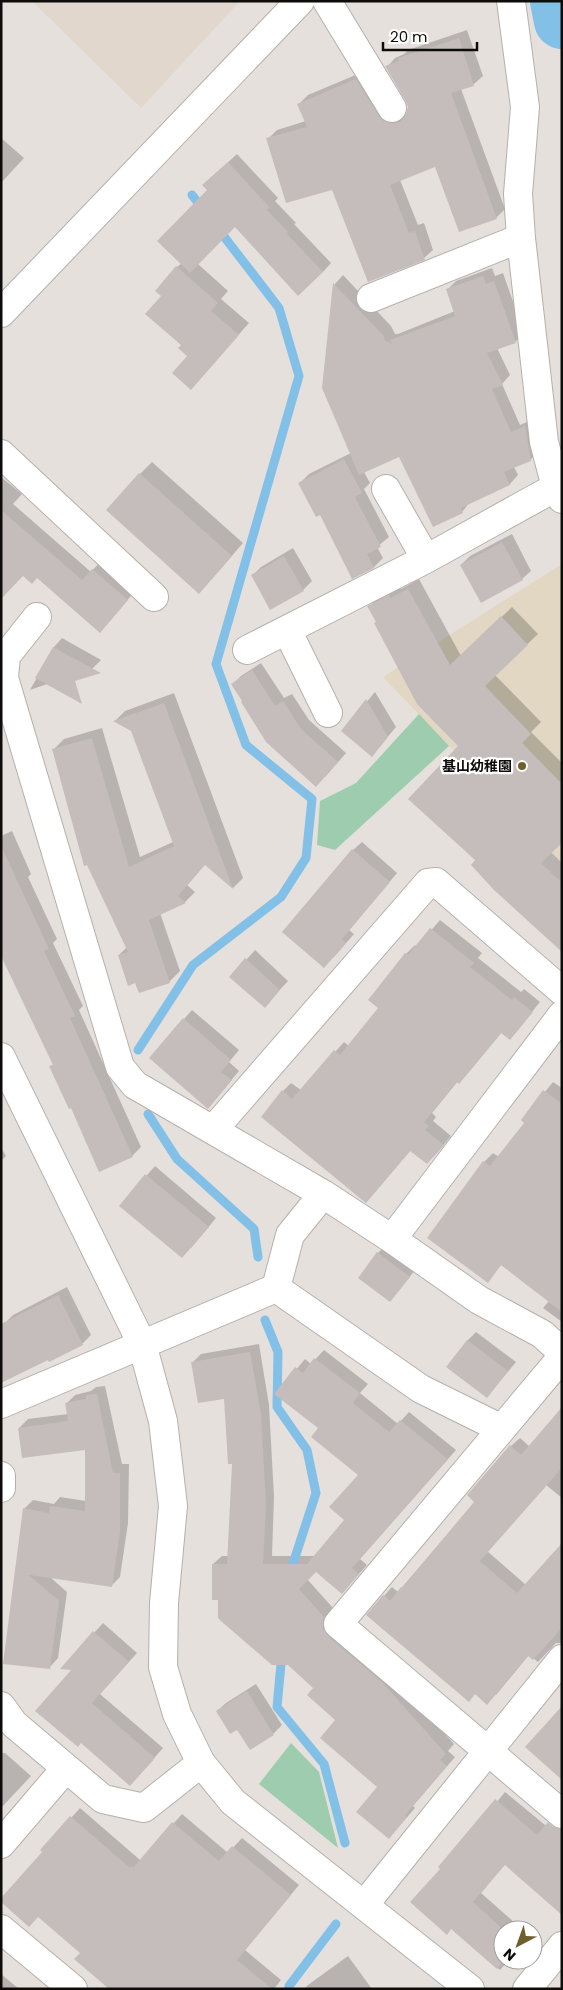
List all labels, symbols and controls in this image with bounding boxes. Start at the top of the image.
scale bar [383,20,477,52]
text: 20 m [390,26,428,47]
place label: 基山幼稚園 [442,756,512,776]
marker: 基山幼稚園 [516,760,528,772]
north arrow [493,1920,543,1970]
text: N [499,1944,520,1966]

